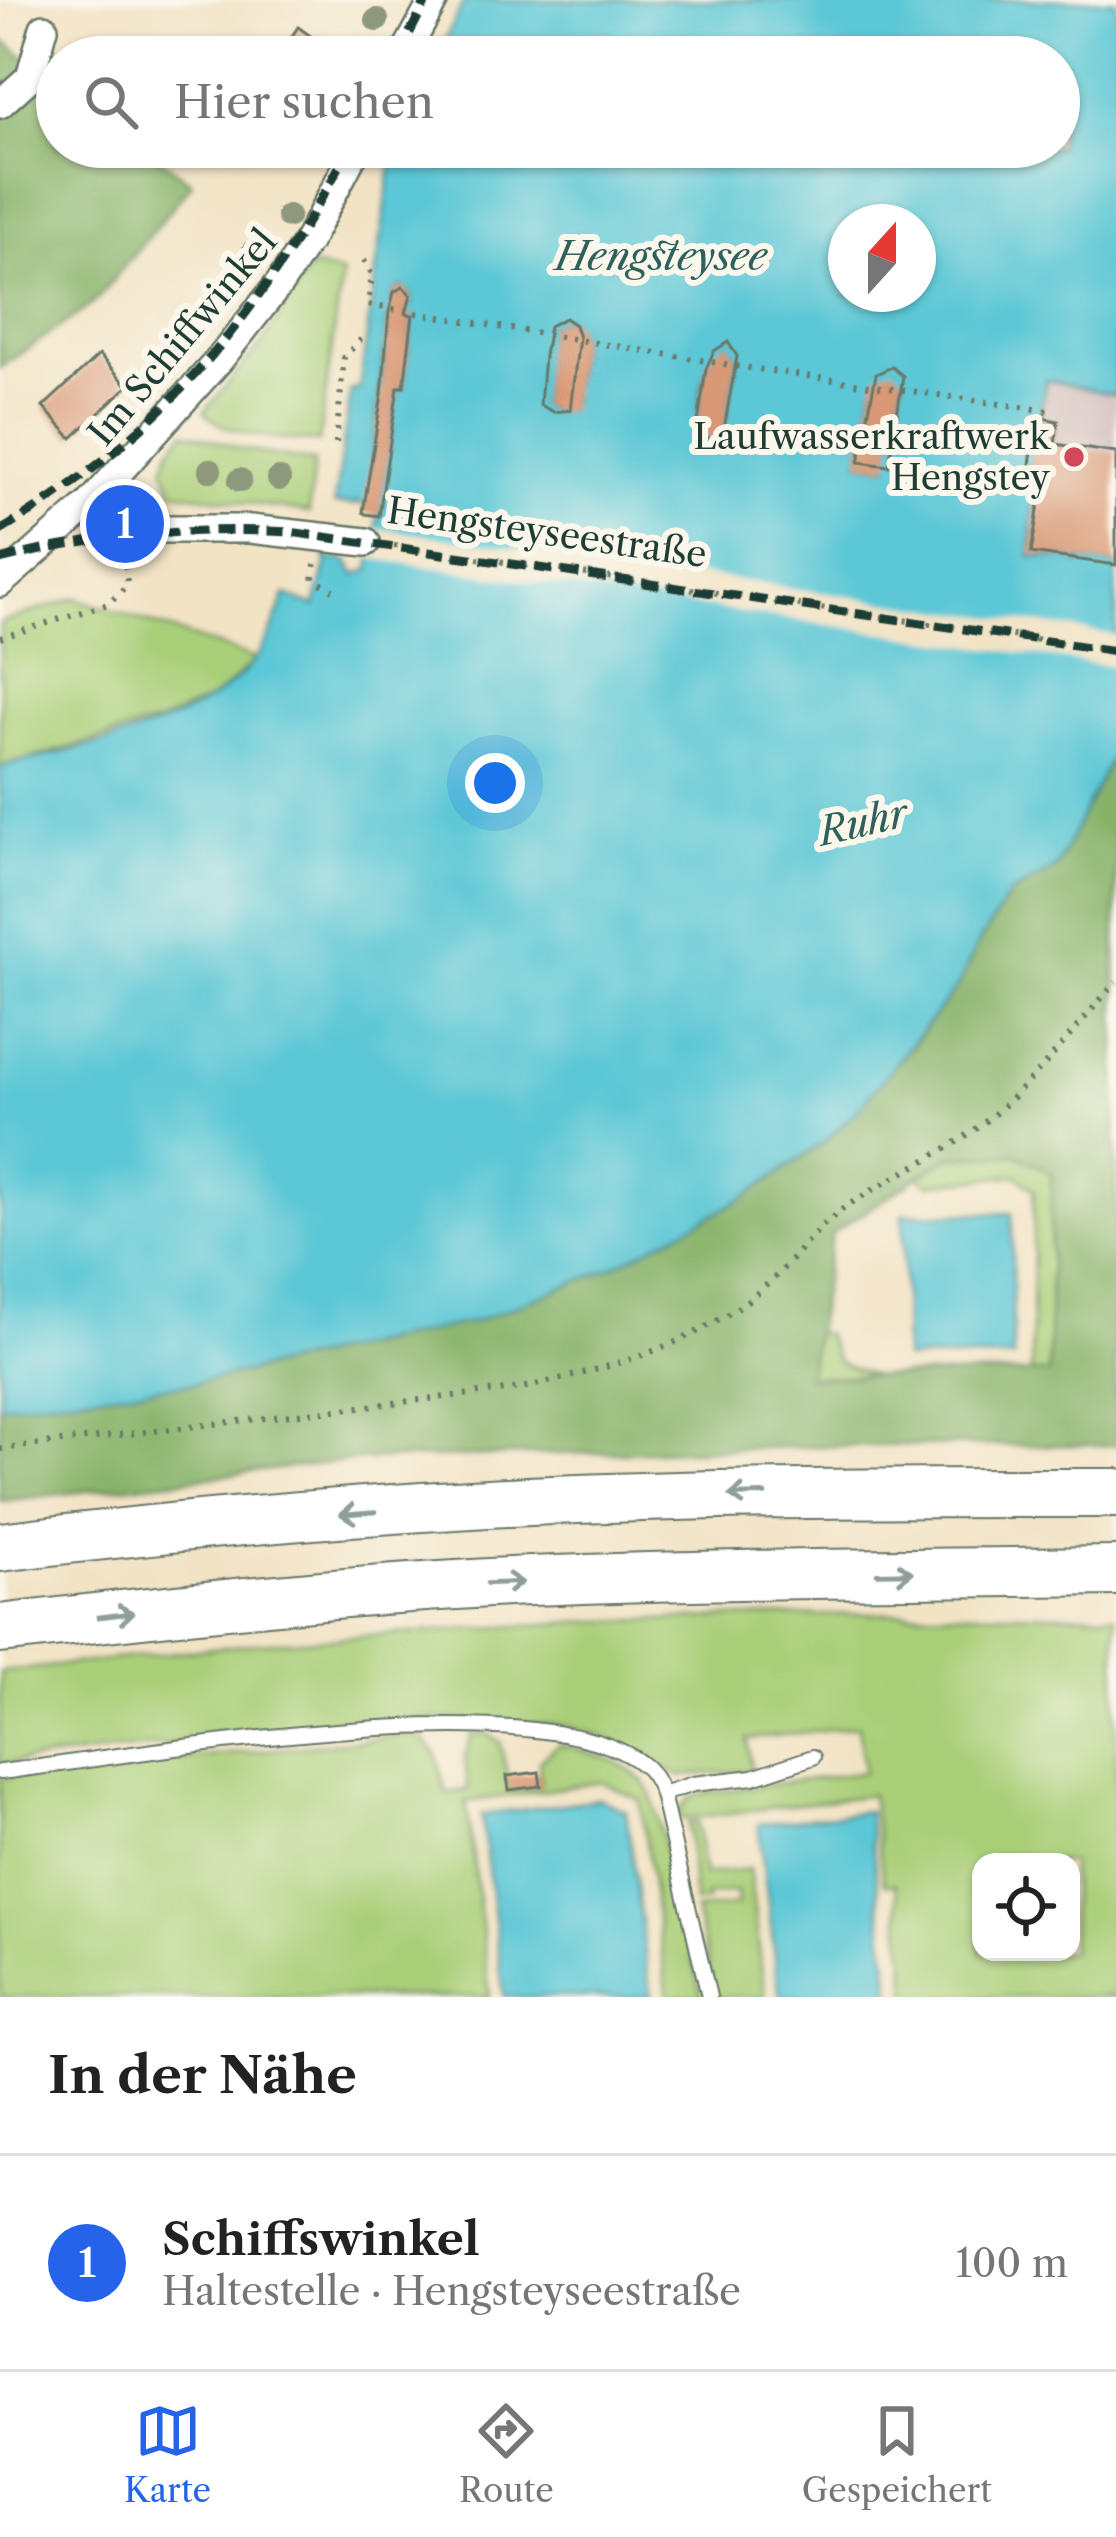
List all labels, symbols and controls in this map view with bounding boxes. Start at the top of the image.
search box [36,36,1080,168]
icon: search [78,69,144,135]
text: Hier suchen [174,74,434,130]
north arrow [828,204,936,312]
street label: Im Schiffwinkel [79,220,285,454]
water label: Hengsteysee [552,232,768,280]
place label: Laufwasserkraftwerk Hengstey [693,414,1052,499]
marker: Laufwasserkraftwerk Hengstey [1061,444,1087,470]
pin: 1 [86,479,164,569]
street label: Hengsteyseestraße [384,488,710,576]
your location [465,753,525,813]
water label: Ruhr [811,788,914,856]
one-way arrow [728,1484,767,1507]
one-way arrow [339,1501,378,1524]
one-way arrow [875,1562,914,1585]
one-way arrow [485,1571,524,1594]
one-way arrow [96,1604,135,1626]
map controls [972,1853,1080,1961]
button: locate [972,1853,1080,1961]
text: In der Nähe [48,2044,357,2106]
text: Schiffswinkel [162,2211,480,2267]
text: 1 [78,2239,96,2287]
text: 100 m [955,2239,1068,2287]
text: Haltestelle · Hengsteyseestraße [162,2267,741,2315]
tab: Karte [124,2398,211,2511]
tab: Route [459,2398,554,2511]
tab: Gespeichert [802,2398,992,2511]

